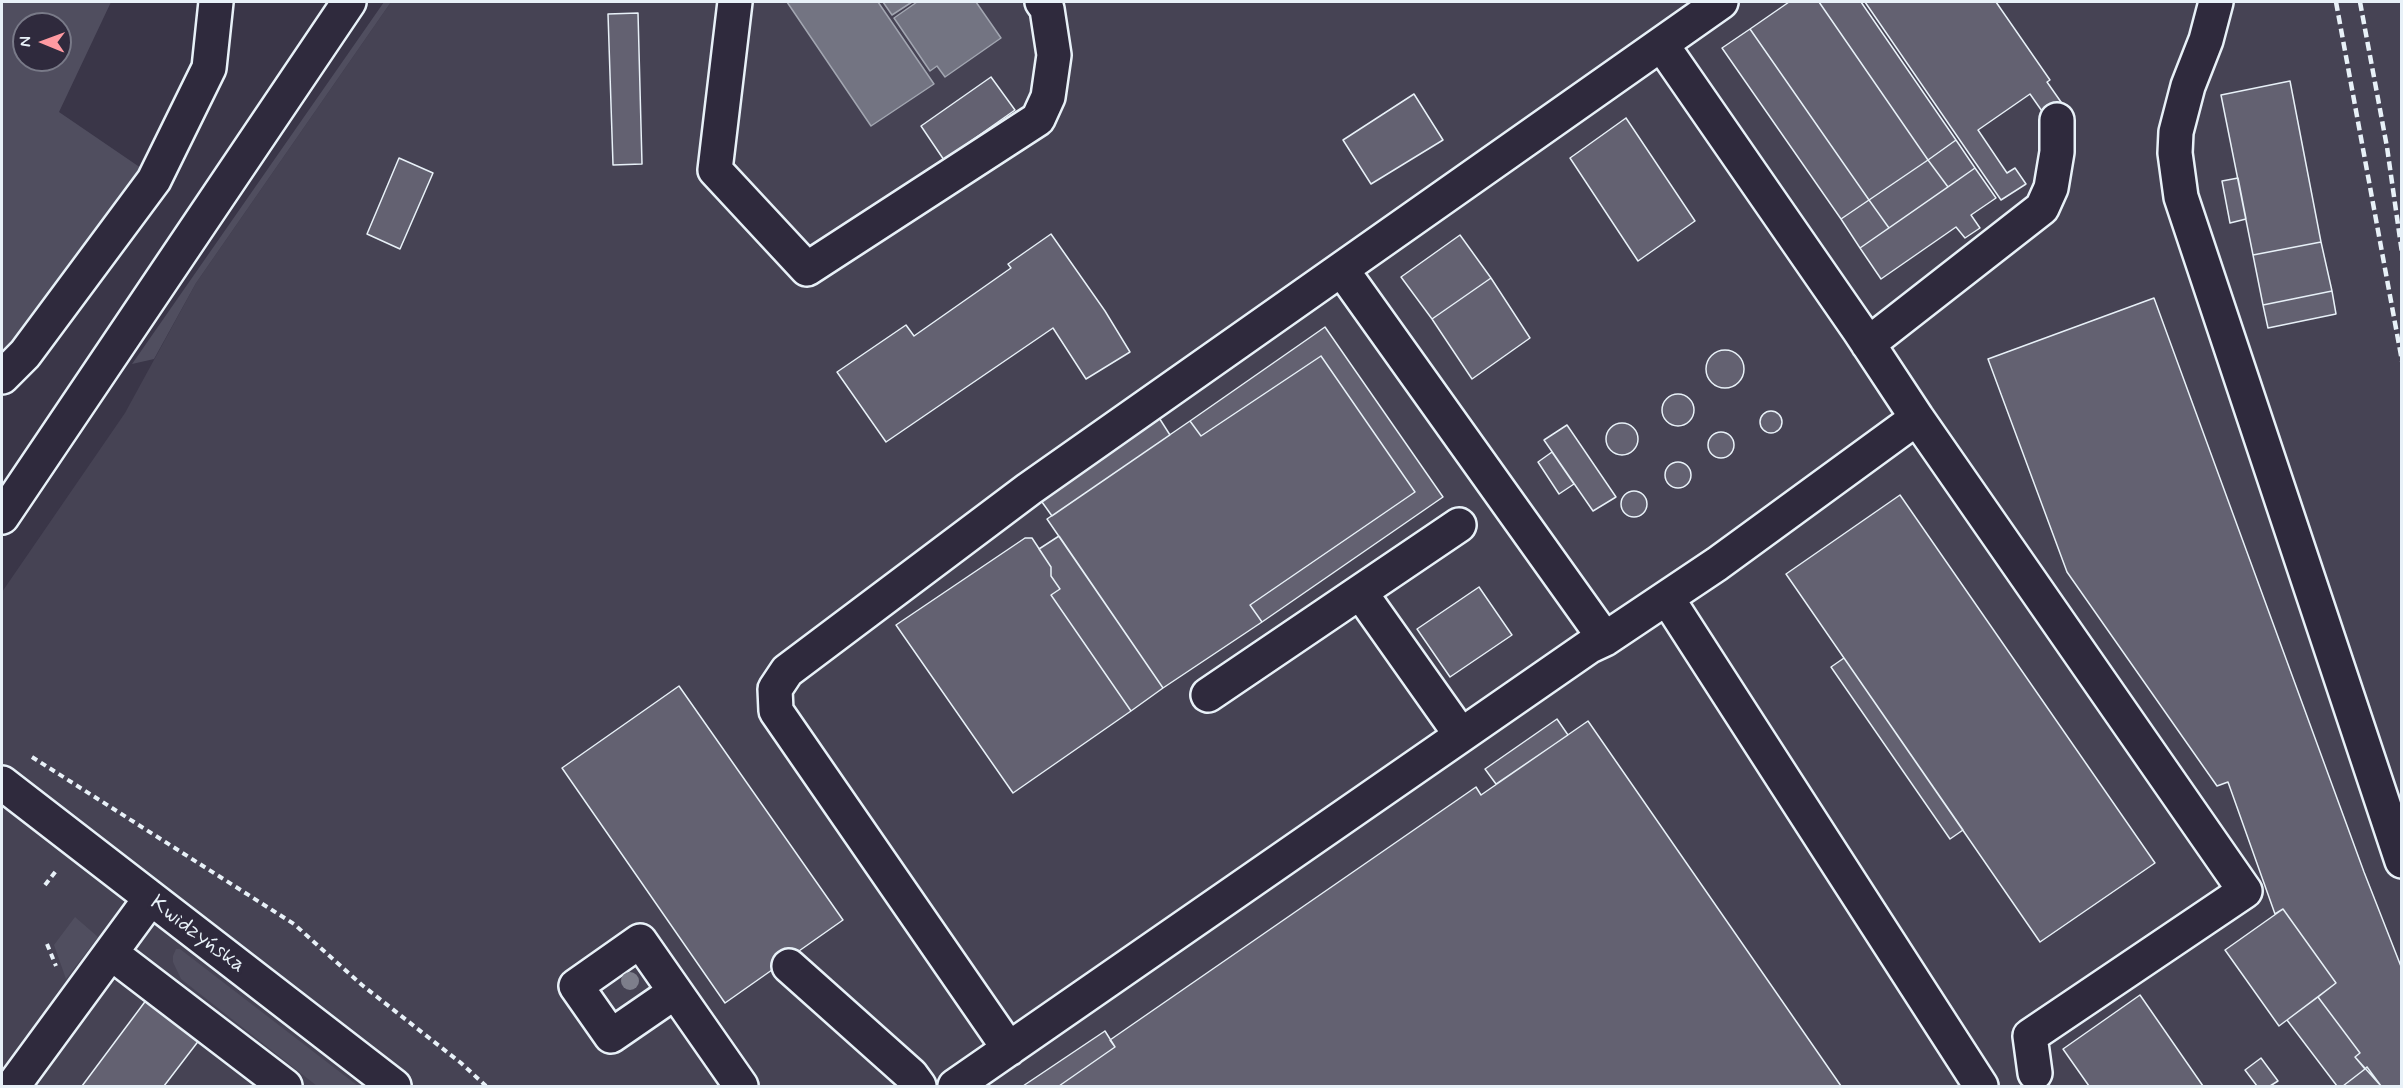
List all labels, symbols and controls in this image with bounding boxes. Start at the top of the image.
north arrow [12,12,72,72]
text: N [15,36,36,47]
street label: Kwidzyńska [144,890,250,980]

